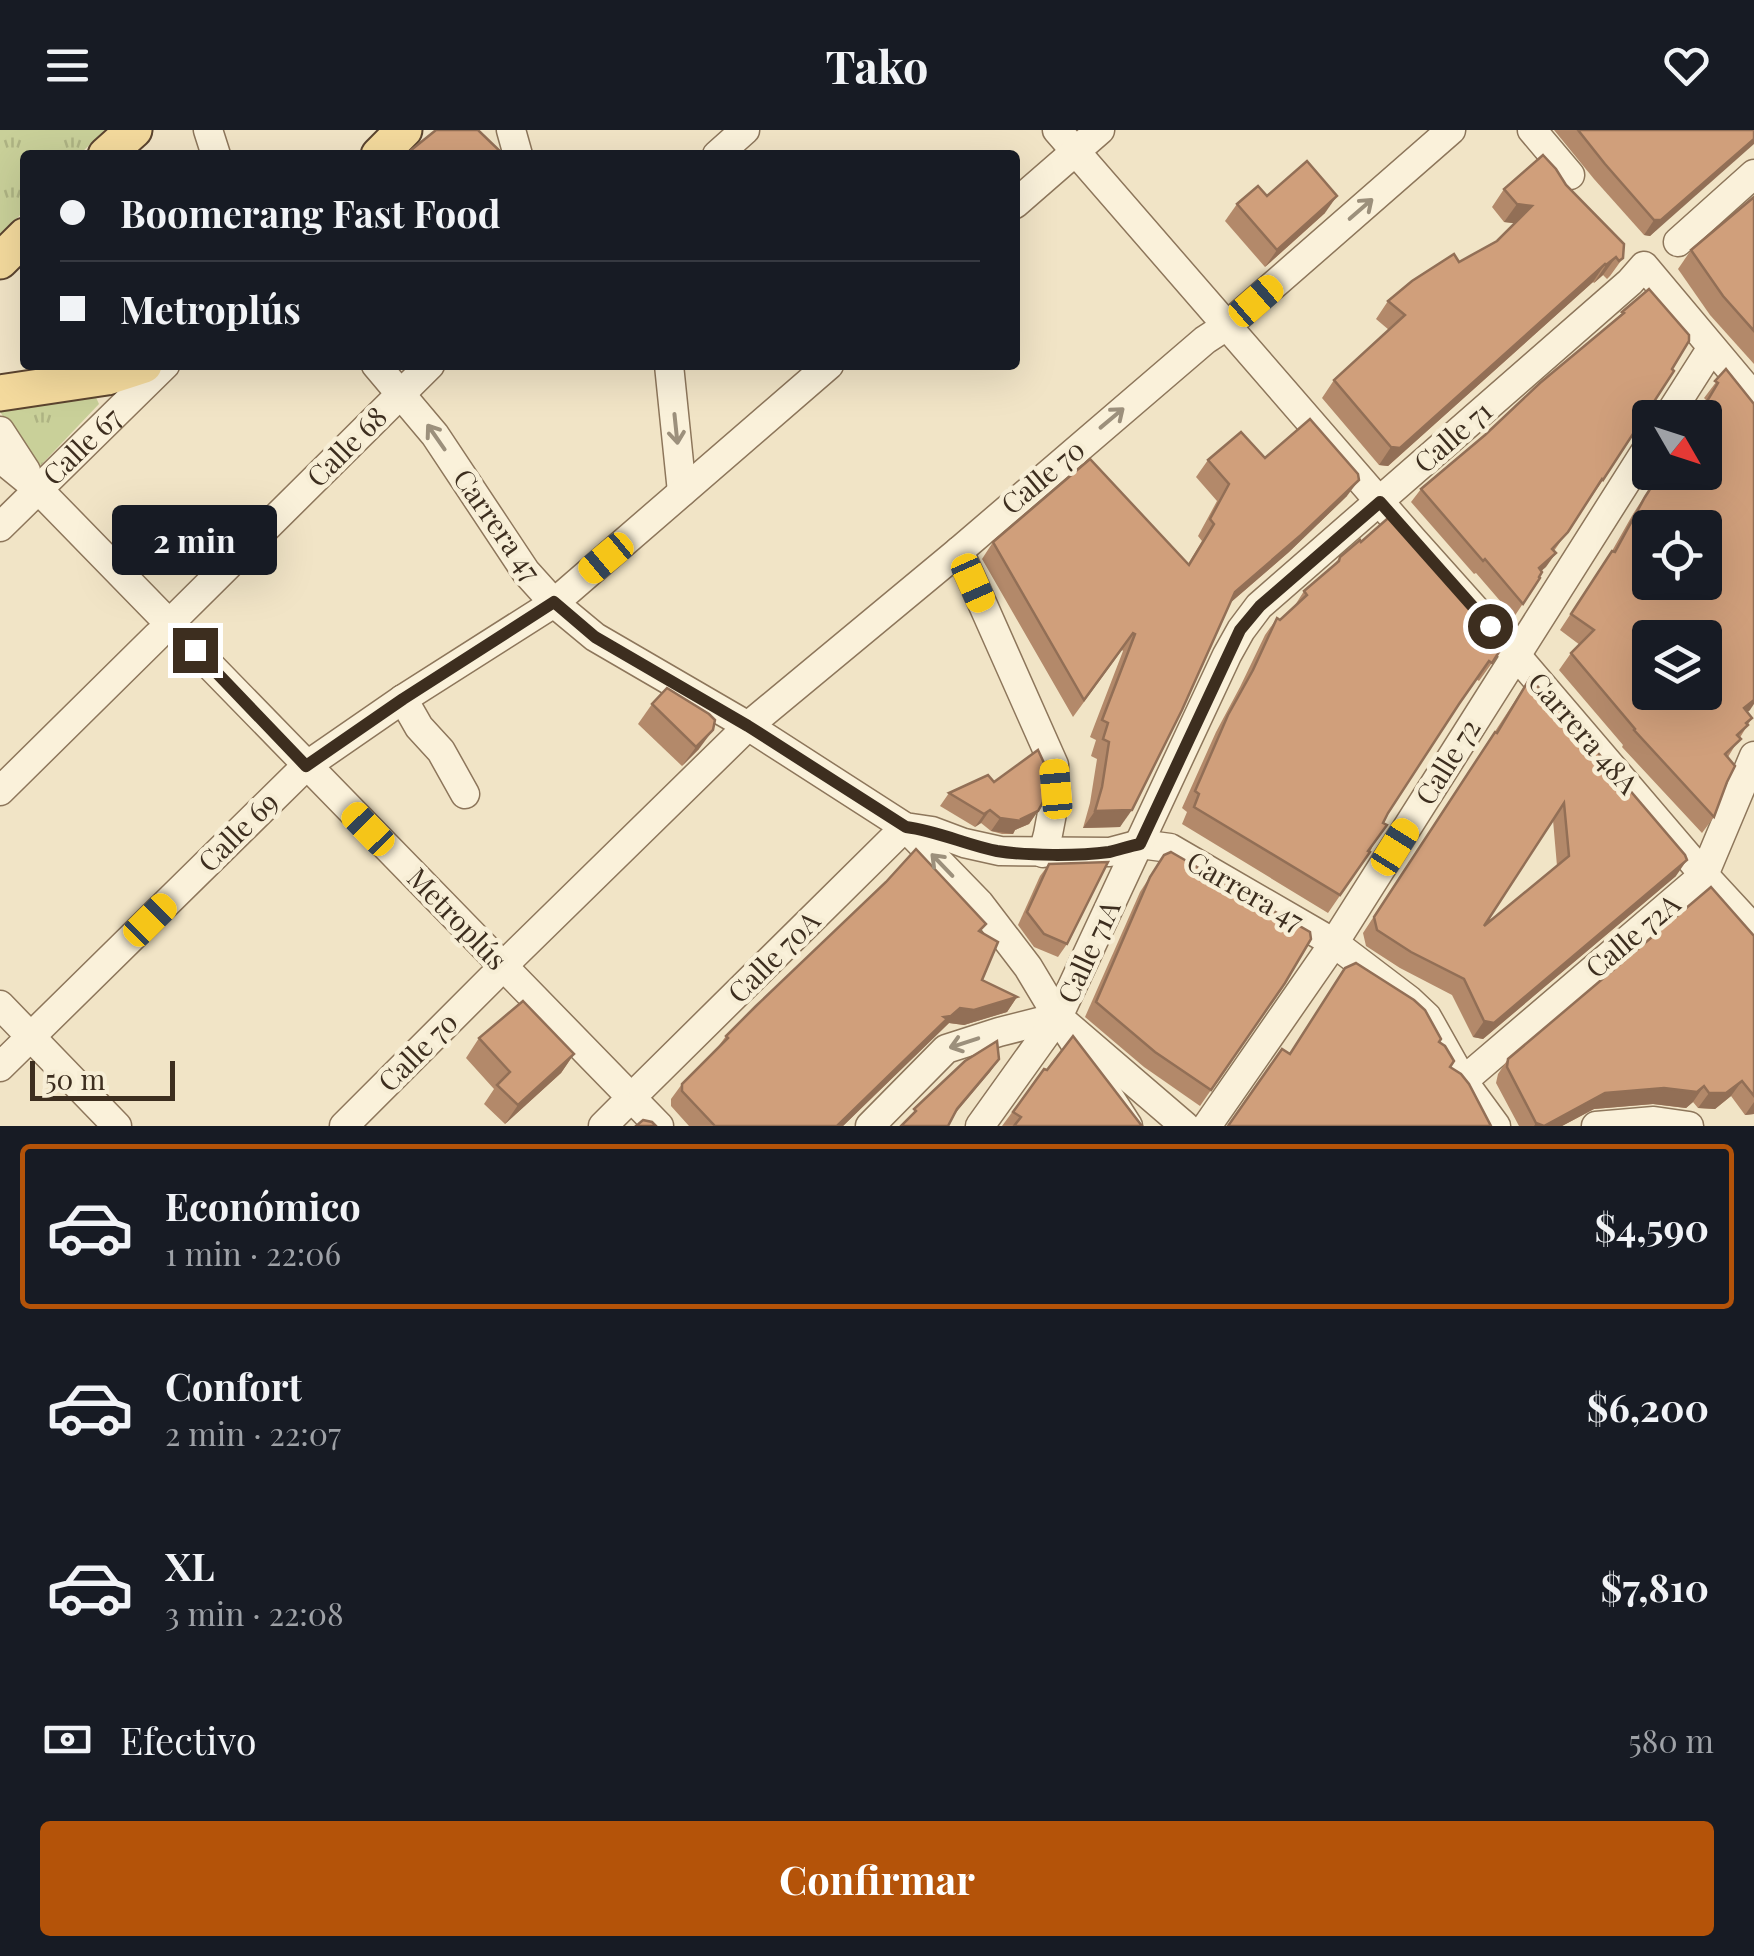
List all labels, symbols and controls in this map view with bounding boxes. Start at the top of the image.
text: Tako [826,35,928,95]
icon: menu [40,38,95,93]
icon: heart [1659,38,1714,93]
text: Boomerang Fast Food [120,187,500,238]
one-way arrow [1347,199,1373,221]
car [1224,270,1288,332]
text: Metroplús [120,283,301,334]
street label: Calle 71 [1405,392,1499,480]
street label: Calle 67 [34,398,129,492]
street label: Calle 68 [298,398,394,494]
north arrow [1632,400,1722,490]
map controls [1632,400,1722,710]
one-way arrow [1099,407,1124,430]
one-way arrow [666,412,685,444]
one-way arrow [426,423,447,451]
street label: Calle 70 [993,430,1092,522]
street label: Carrera 47 [446,461,551,588]
callout: 2 min [112,505,278,575]
button: locate [1632,510,1722,600]
text: 2 min [153,518,236,561]
car [573,527,639,589]
car [947,549,999,617]
route start [1468,604,1513,649]
button: layers [1632,620,1722,710]
route end [173,628,218,673]
street label: Carrera 48A [1521,663,1648,801]
street label: Calle 72 [1406,711,1488,811]
car [1038,758,1074,820]
street label: Calle 69 [189,783,285,879]
car [336,797,400,861]
car [1366,814,1424,880]
street label: Carrera 47 [1181,841,1311,938]
one-way arrow [931,853,954,878]
street label: Metroplús [400,859,516,977]
street label: Calle 72A [1577,884,1687,985]
car [118,888,182,952]
street label: Calle 71A [1048,894,1128,1009]
street label: Calle 70A [719,902,827,1010]
street label: Calle 70 [369,1003,465,1099]
one-way arrow [949,1036,980,1054]
scale bar [30,1056,175,1100]
text: 50 m [45,1060,105,1097]
text: Económico [165,1180,361,1231]
icon: car [45,1182,135,1272]
text: $4,590 [1594,1201,1709,1252]
text: 1 min · 22:06 [165,1231,341,1274]
text: Confort [165,1360,302,1411]
icon: car [45,1362,135,1452]
text: $6,200 [1587,1381,1709,1432]
text: 2 min · 22:07 [165,1411,341,1454]
text: XL [165,1540,214,1591]
icon: car [45,1542,135,1632]
text: $7,810 [1601,1561,1709,1612]
text: 3 min · 22:08 [165,1591,344,1634]
icon: cash [40,1712,95,1767]
text: Efectivo [120,1714,256,1765]
text: 580 m [1628,1718,1714,1761]
button: Confirmar [40,1821,1714,1936]

